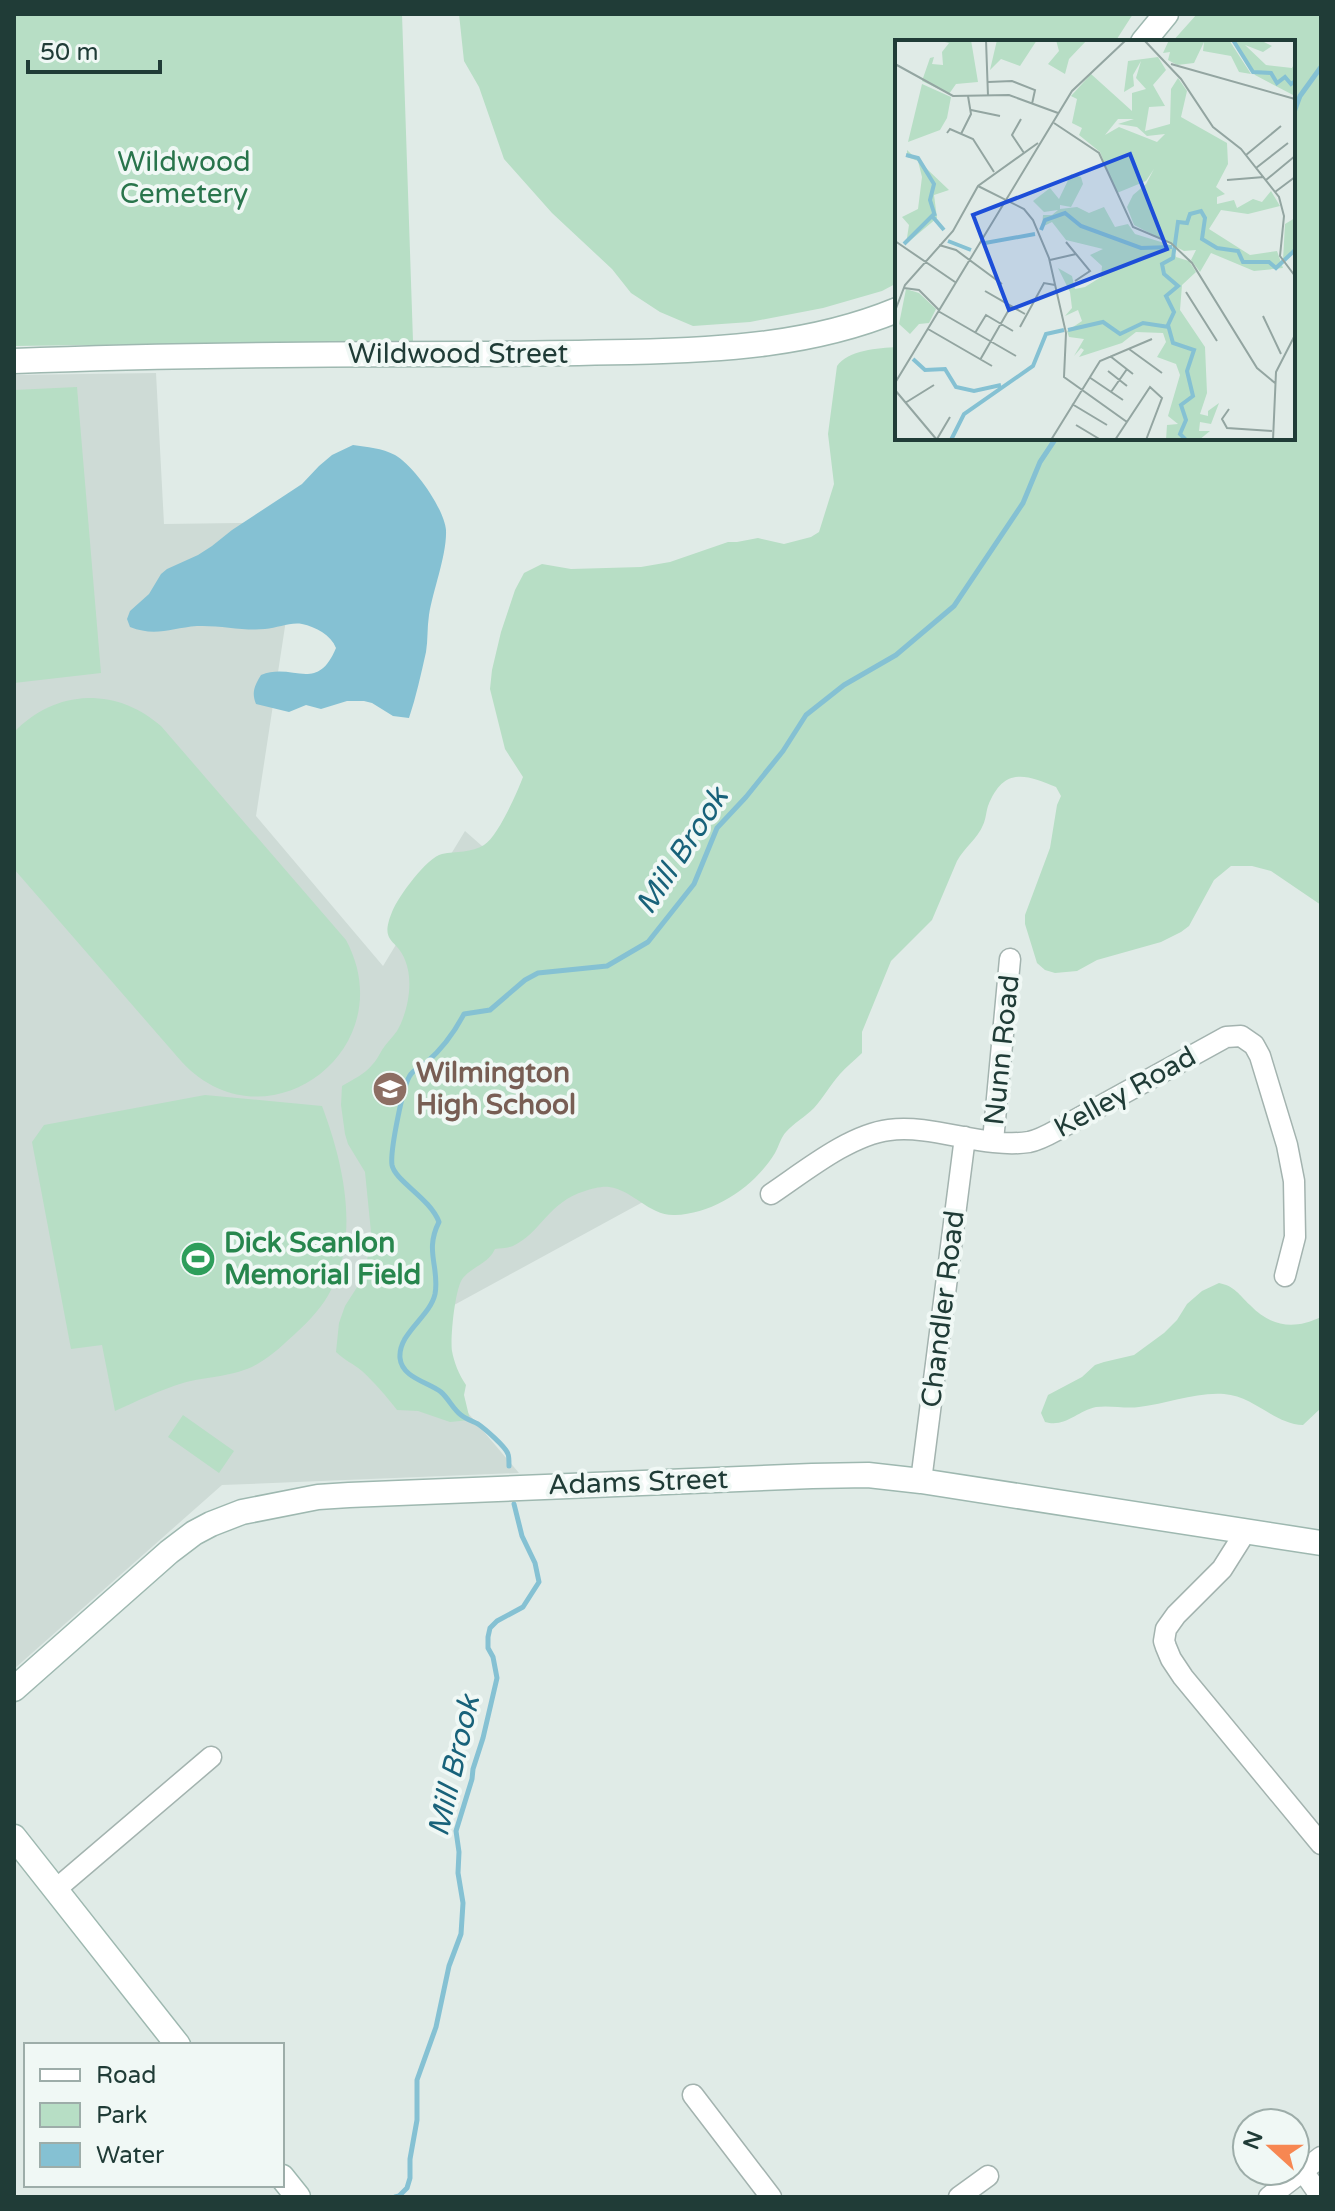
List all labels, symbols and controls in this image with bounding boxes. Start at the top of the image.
scale bar [28,24,160,74]
text: 50 m [40,38,98,67]
inset map [895,40,1295,440]
park label: Wildwood Cemetery [117,145,251,211]
street label: Wildwood Street [348,337,569,371]
water label: Mill Brook [627,779,738,921]
street label: Nunn Road [977,973,1027,1127]
street label: Kelley Road [1048,1039,1202,1145]
place label: Wilmington High School [416,1056,576,1122]
school or university icon: Wilmington High School [371,1070,409,1108]
street label: Chandler Road [914,1209,972,1409]
place label: Dick Scanlon Memorial Field [224,1226,421,1292]
sports icon: Dick Scanlon Memorial Field [179,1240,217,1278]
street label: Adams Street [547,1462,729,1502]
water label: Mill Brook [420,1689,489,1840]
legend [24,2043,284,2187]
text: Road [96,2061,156,2090]
text: Park [96,2101,147,2130]
north arrow [1231,2107,1311,2187]
text: N [1238,2127,1269,2153]
text: Water [96,2141,165,2170]

